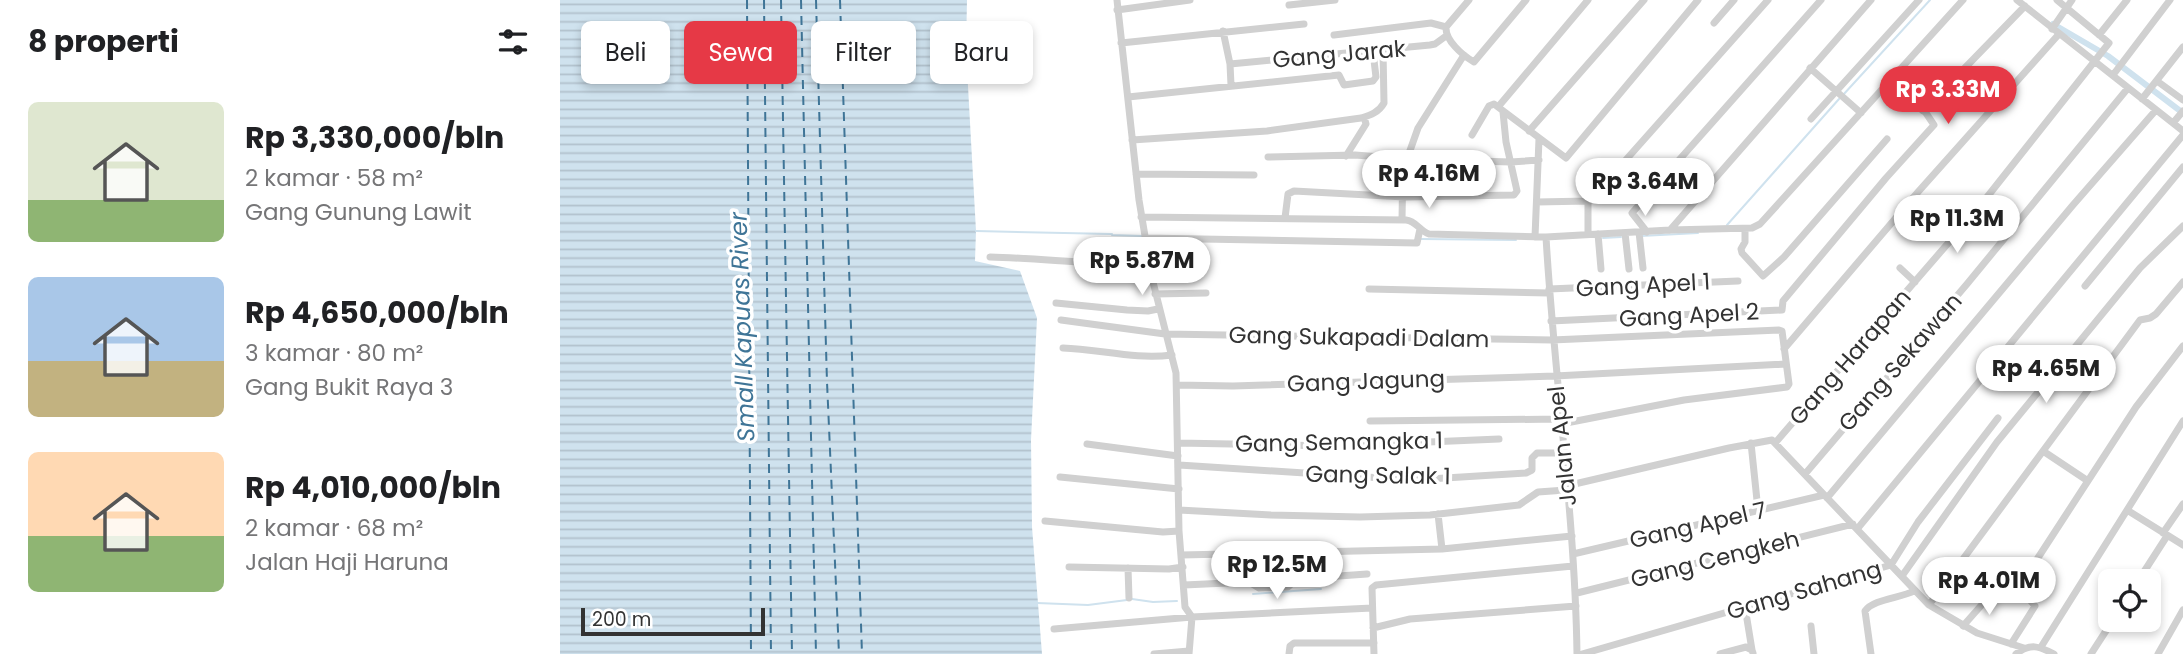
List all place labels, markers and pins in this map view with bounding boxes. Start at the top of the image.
pin: Rp 3.33M [1876,66,2020,126]
pin: Rp 4.16M [1357,150,1501,210]
pin: Rp 3.64M [1573,158,1717,218]
pin: Rp 11.3M [1885,196,2029,255]
pin: Rp 5.87M [1070,238,1214,297]
pin: Rp 4.65M [1974,346,2118,405]
pin: Rp 12.5M [1205,542,1349,601]
pin: Rp 4.01M [1917,558,2061,617]

